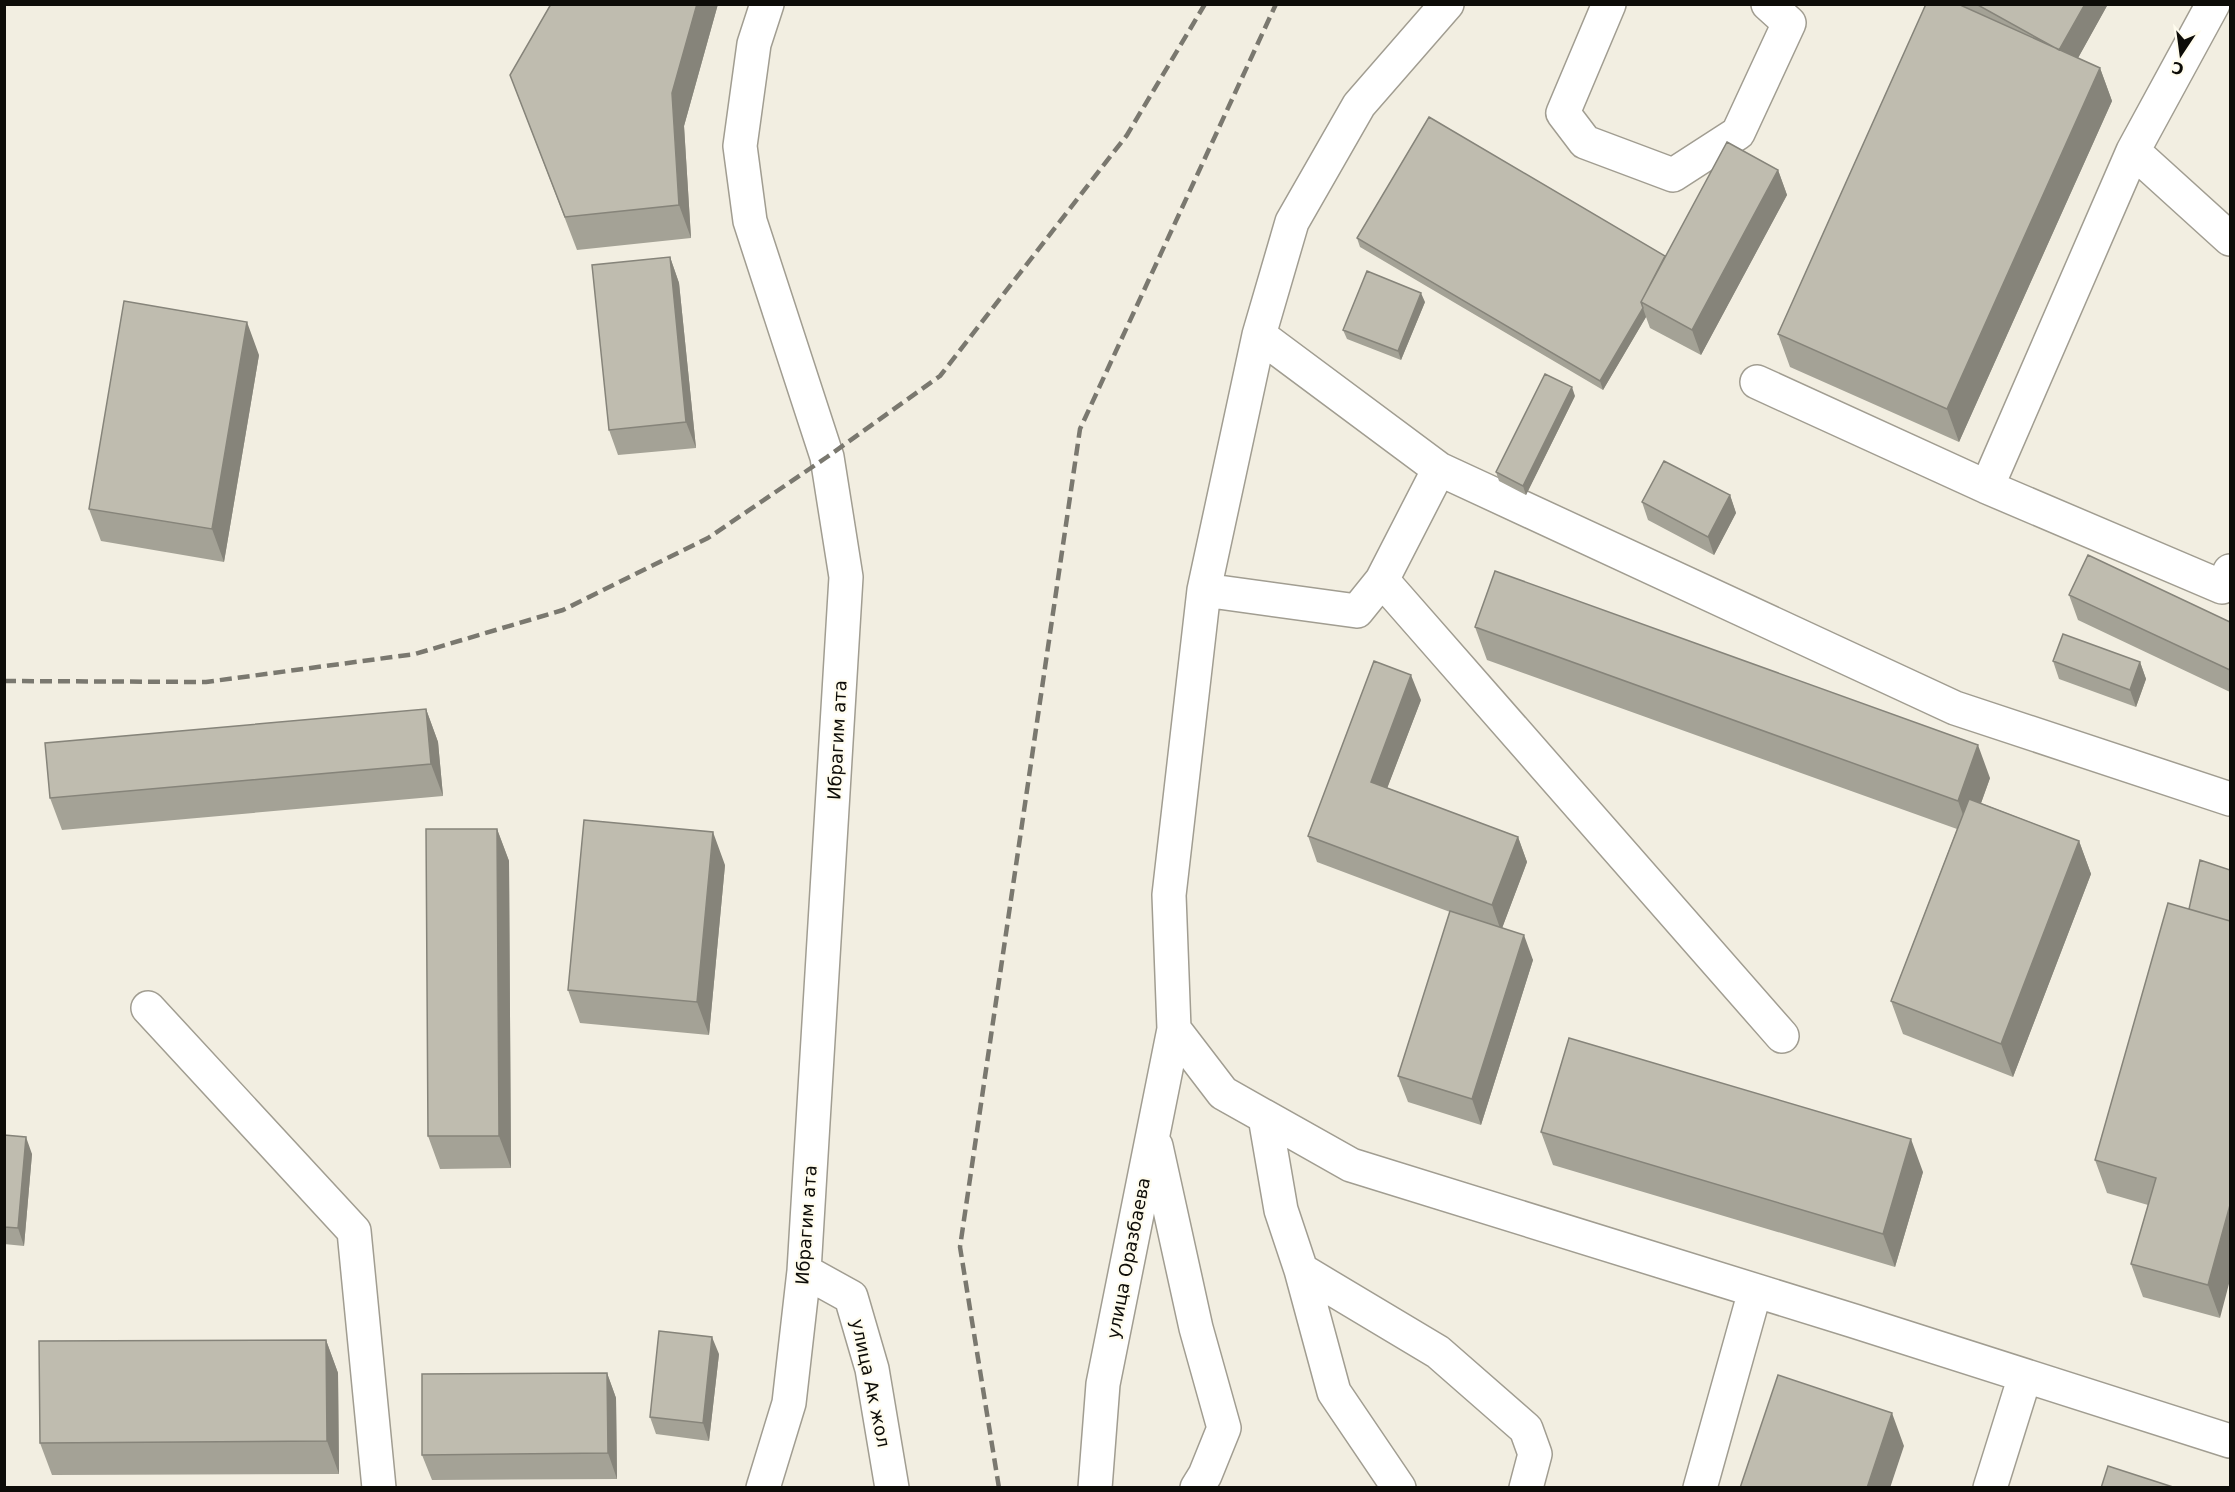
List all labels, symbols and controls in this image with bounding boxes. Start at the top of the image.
north arrow [2151,24,2211,84]
text: С [2170,58,2186,79]
street label: Ибрагим ата [823,680,851,800]
street label: Ибрагим ата [791,1164,821,1286]
street label: улица Оразбаева [1102,1176,1154,1340]
street label: улица Ак жол [847,1317,895,1449]

